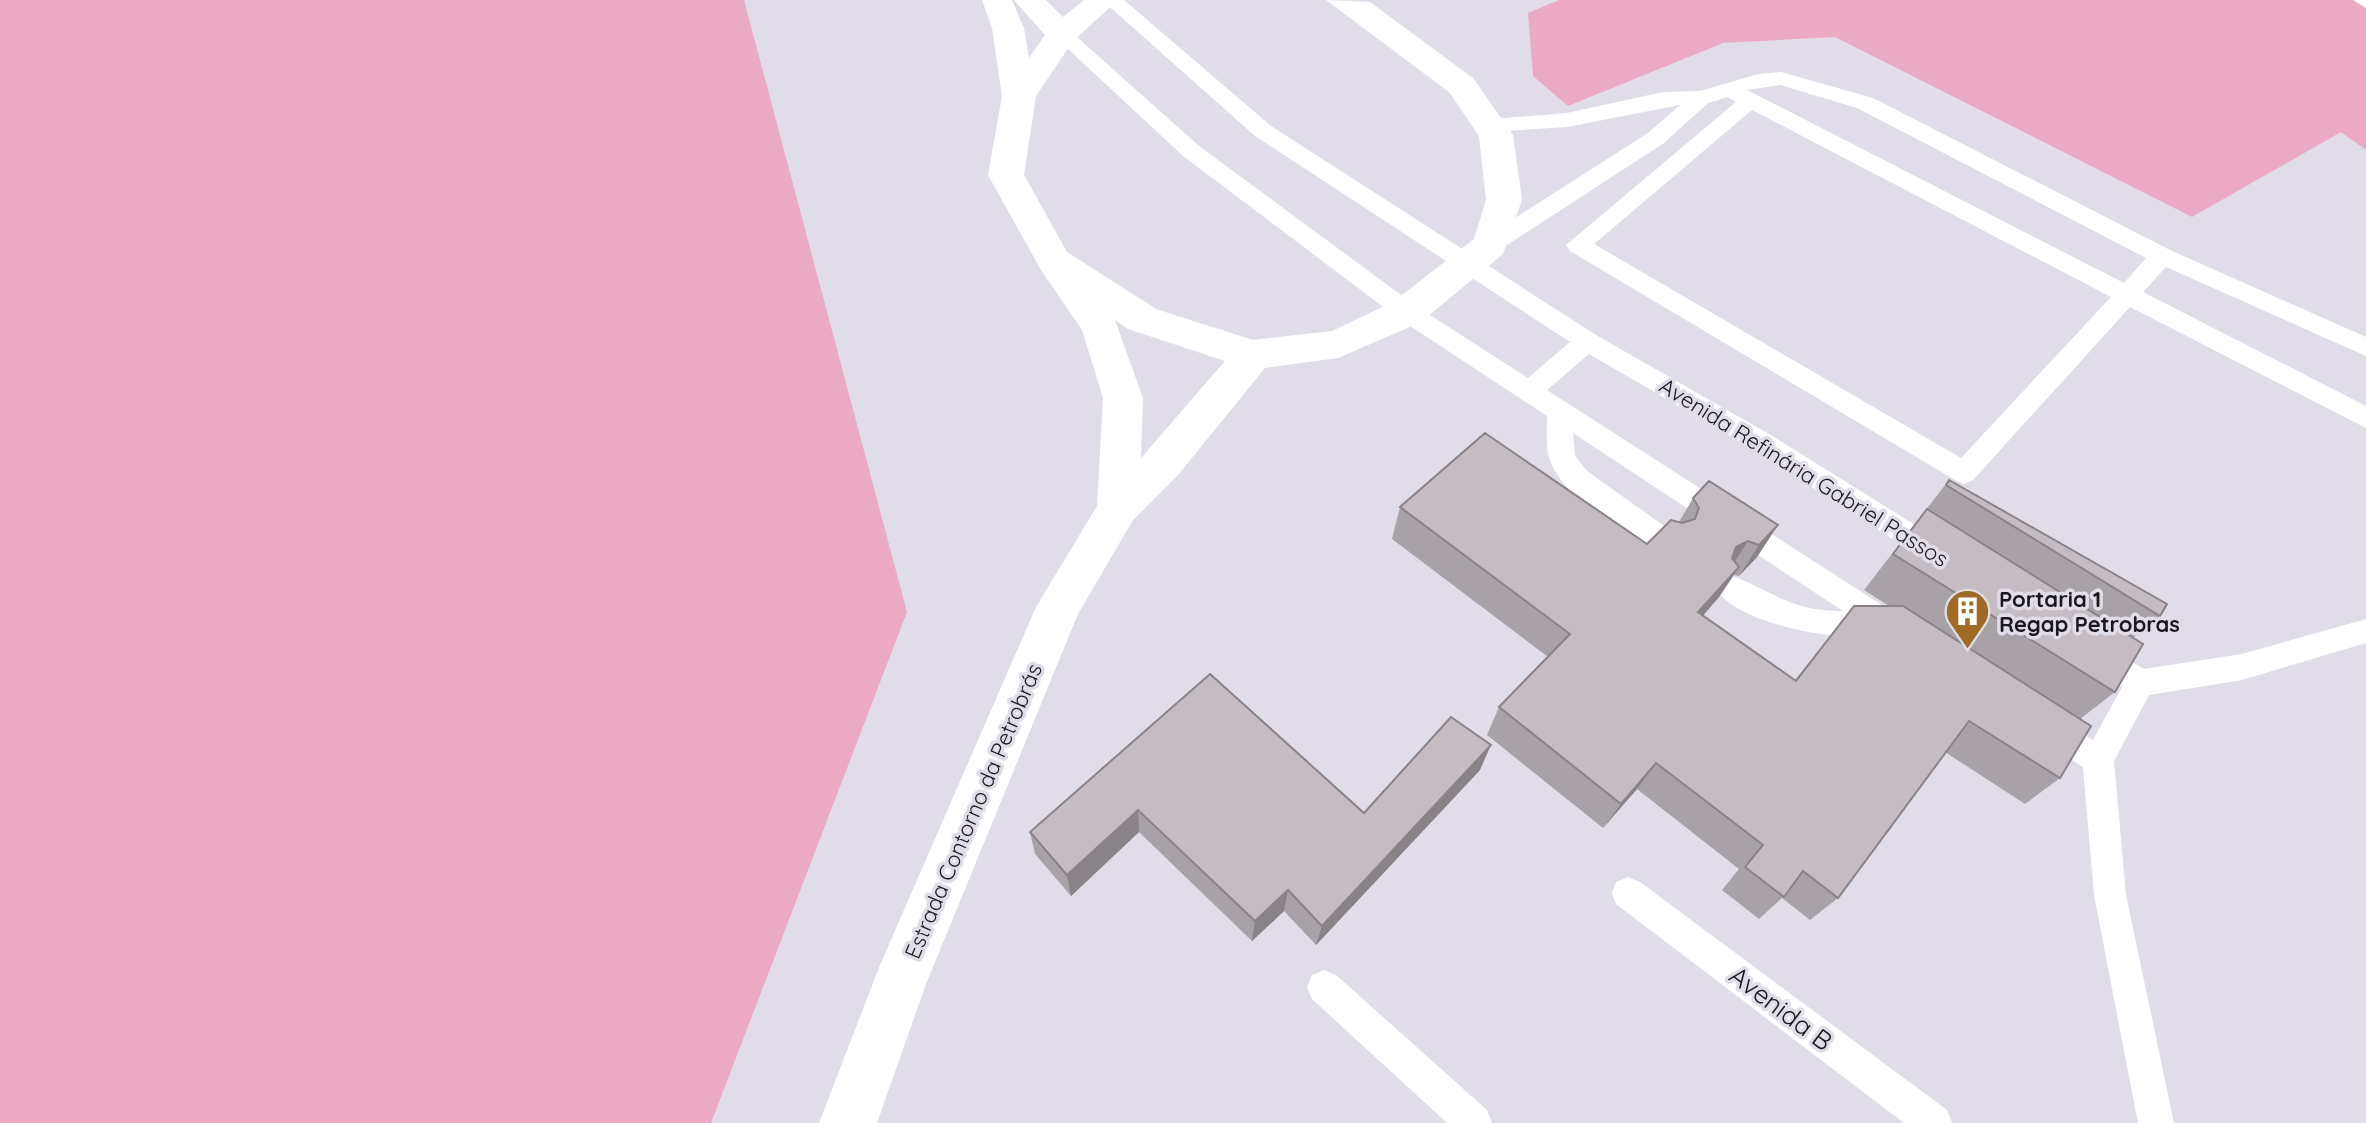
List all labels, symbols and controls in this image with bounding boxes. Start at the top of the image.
street label: Avenida Refinária Gabriel Passos [1654,371,1954,573]
place label: Portaria 1 Regap Petrobras [1999,585,2180,638]
building icon: Portaria 1 Regap Petrobras [1944,588,1992,651]
street label: Estrada Contorno da Petrobrás [898,659,1048,963]
street label: Avenida B [1723,959,1839,1057]

